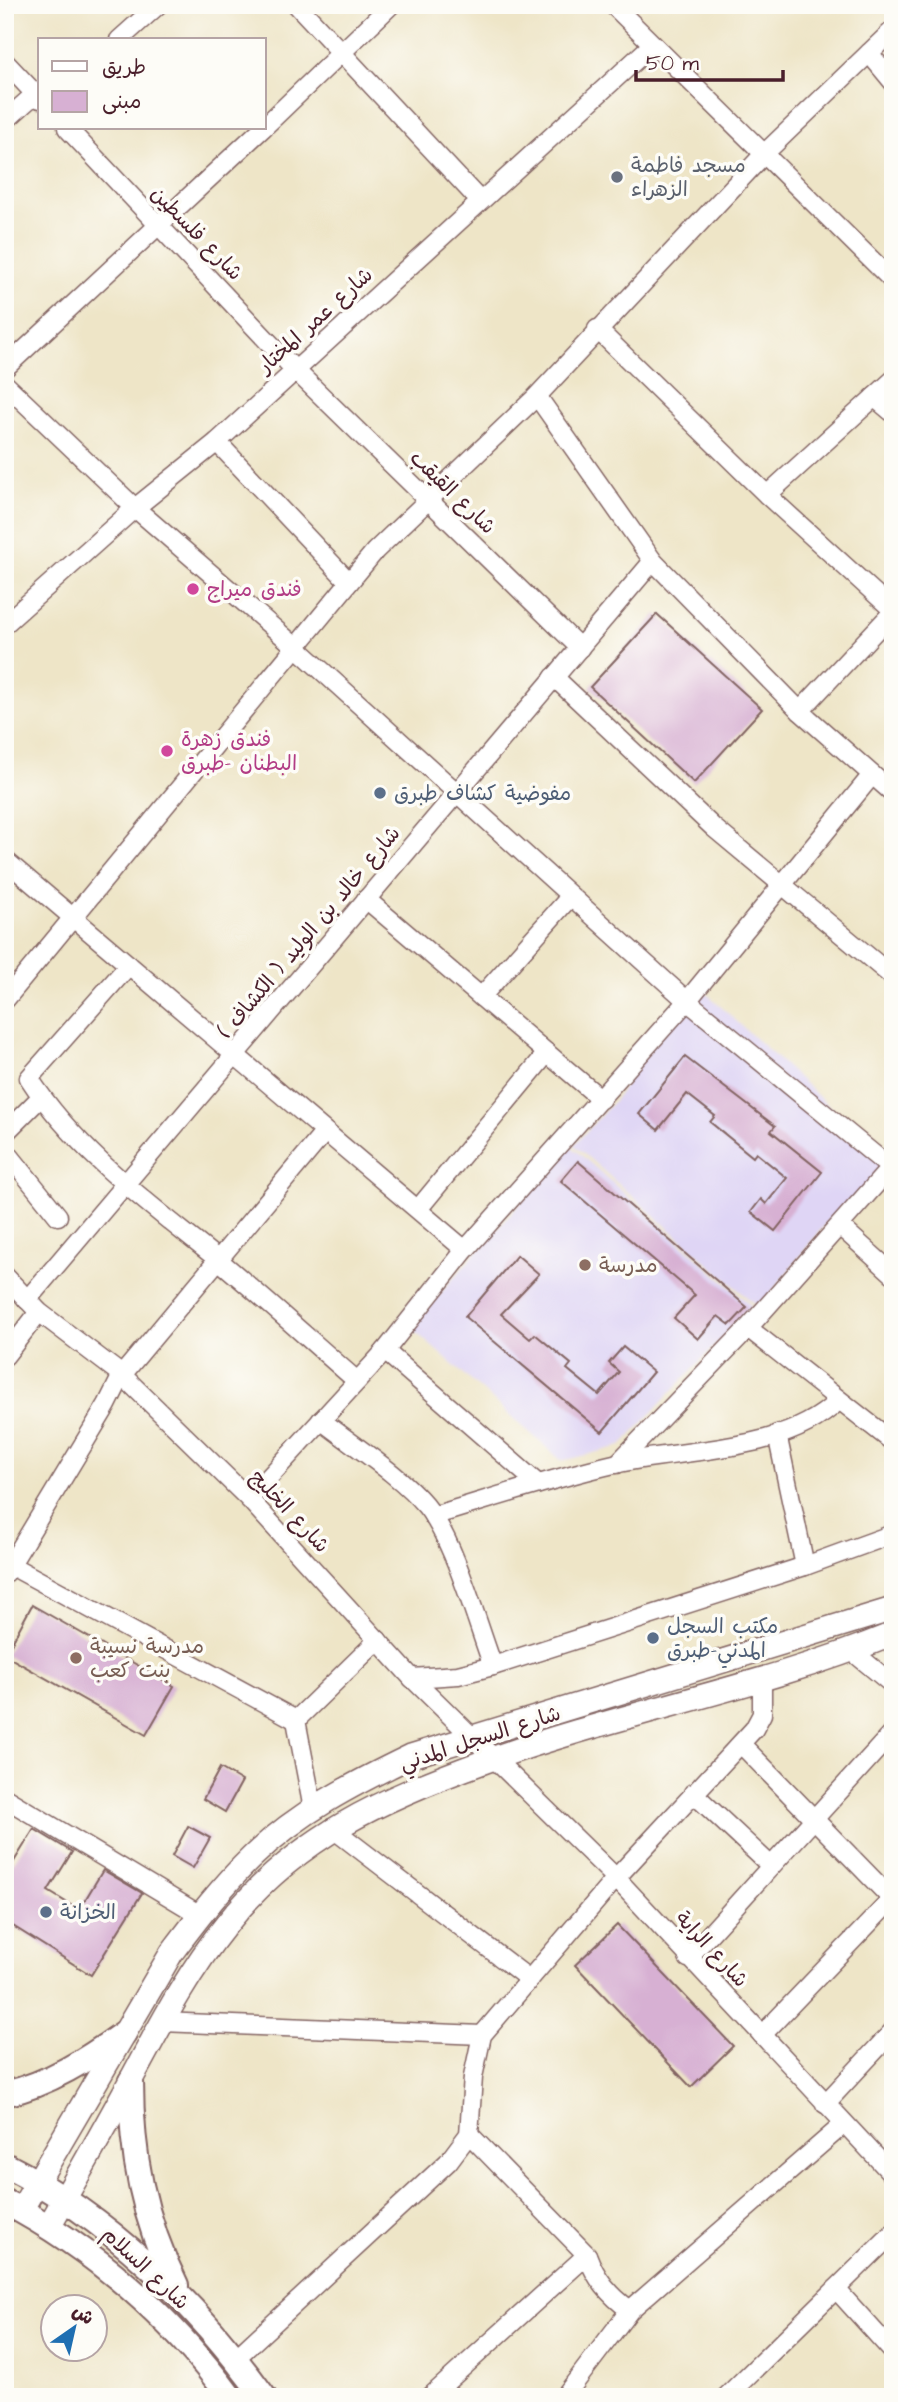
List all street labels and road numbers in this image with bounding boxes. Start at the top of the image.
street label: شارع فلسطين [144,180,249,287]
street label: شارع عمر المختار [250,261,379,381]
street label: شارع القيقب [403,444,502,541]
street label: شارع خالد بن الوليد ( الكشاف ) [212,820,407,1045]
street label: شارع الخليج [243,1463,336,1559]
street label: شارع السجل المدني [396,1699,566,1782]
street label: شارع الراية [669,1905,755,1994]
street label: شارع السلام [95,2220,196,2317]

